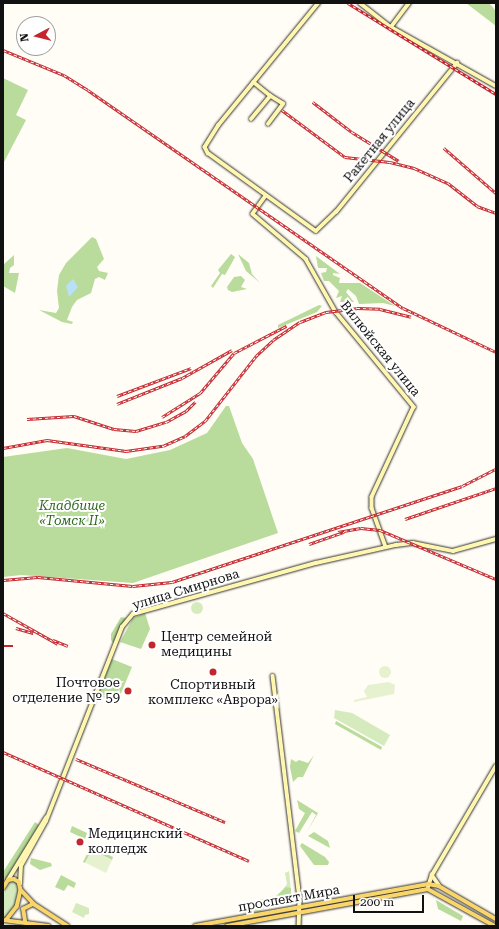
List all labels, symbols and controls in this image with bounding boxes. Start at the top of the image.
north arrow [16,16,56,56]
text: N [18,32,32,42]
street label: Ракетная улица [341,96,419,186]
street label: Вилюйская улица [337,298,423,400]
park label: Кладбище «Томск II» [39,499,105,530]
street label: улица Смирнова [131,566,241,614]
place label: Центр семейной медицины [161,630,272,661]
marker: Центр семейной медицины [146,639,158,651]
marker: Спортивный комплекс «Аврора» [208,667,218,677]
place label: Почтовое отделение № 59 [12,676,120,707]
place label: Спортивный комплекс «Аврора» [148,678,278,709]
marker: Почтовое отделение № 59 [123,686,133,696]
place label: Медицинский колледж [88,827,183,858]
marker: Медицинский колледж [75,837,85,847]
street label: проспект Мира [237,882,341,916]
scale bar [355,887,426,913]
text: 200 m [360,895,394,909]

